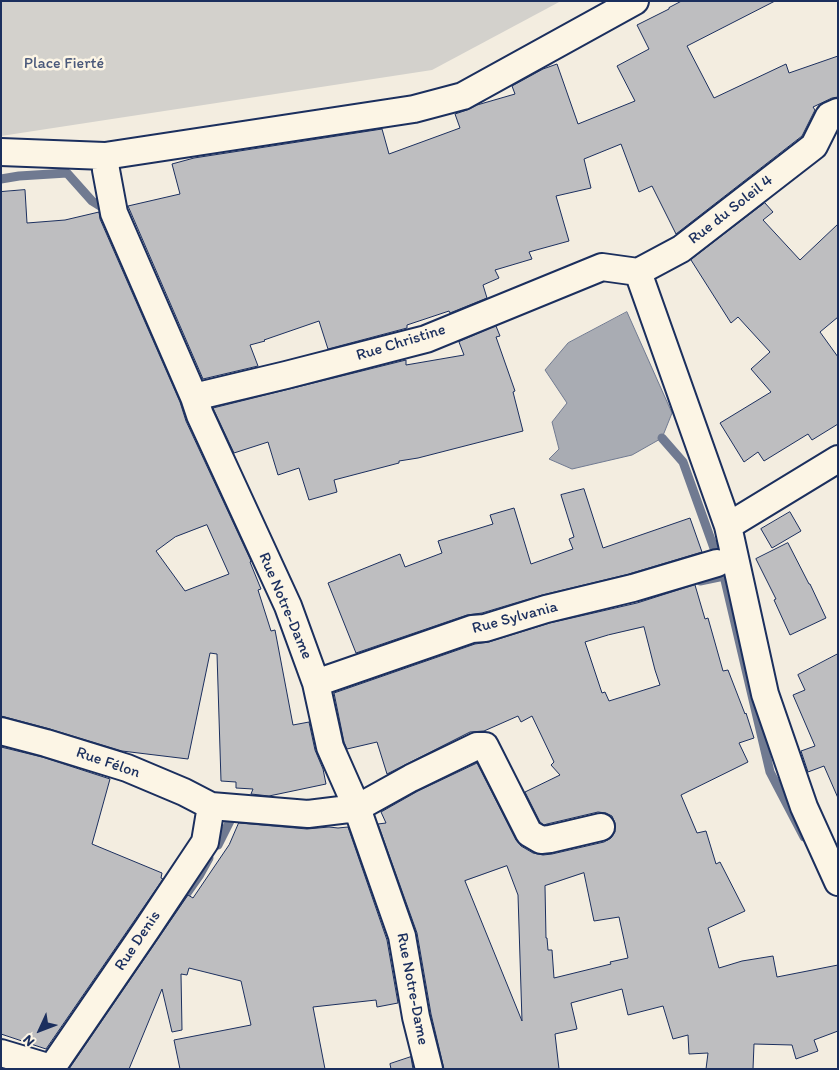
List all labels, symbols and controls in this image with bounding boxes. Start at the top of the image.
park label: Place Fierté [24,54,104,74]
street label: Rue du Soleil 4 [685,171,777,249]
street label: Rue Christine [354,320,448,366]
street label: Rue Notre-Dame [254,550,316,662]
street label: Rue Sylvania [470,597,560,639]
street label: Rue Félon [74,743,142,783]
street label: Rue Denis [111,907,165,975]
street label: Rue Notre-Dame [392,931,432,1047]
north arrow [15,1005,65,1055]
text: N [19,1031,38,1050]

